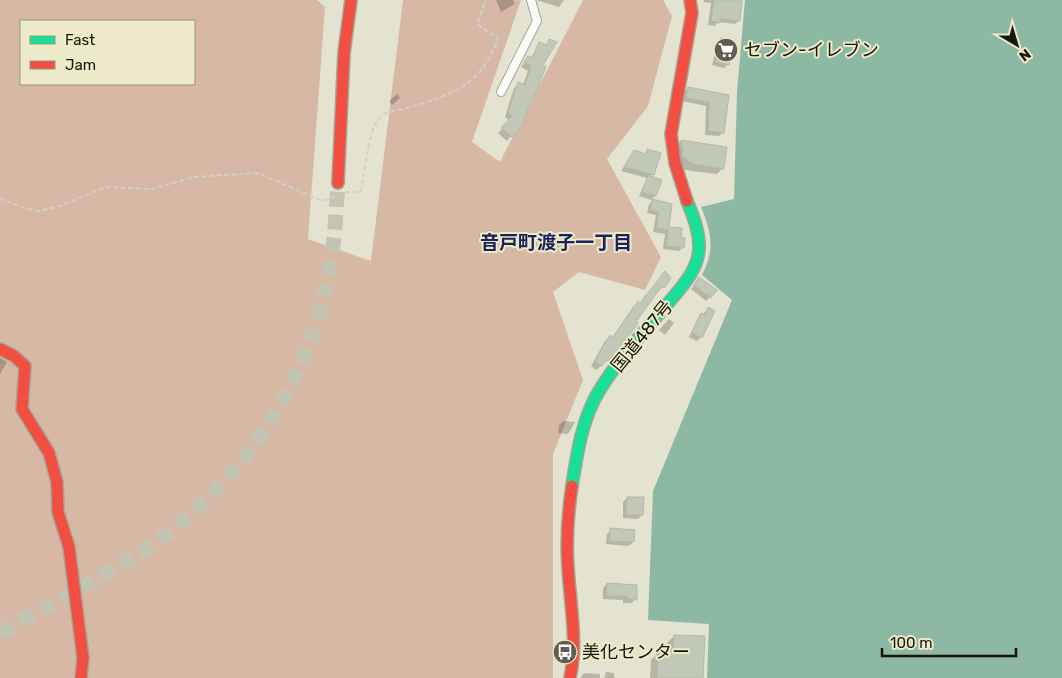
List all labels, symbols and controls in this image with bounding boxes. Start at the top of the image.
legend [20,20,195,85]
north arrow [992,20,1042,70]
text: Fast [65,31,95,49]
supermarket icon: セブン-イレブン [713,37,739,63]
place label: セブン-イレブン [744,39,879,61]
text: N [1015,45,1034,65]
text: Jam [65,56,96,74]
district label: 音戸町渡子一丁目 [480,231,632,254]
street label: 国道487号 [606,296,678,376]
scale bar [882,626,1016,658]
text: 100 m [890,634,932,652]
bus stop icon: 美化センター [552,639,578,665]
place label: 美化センター [582,641,690,663]

